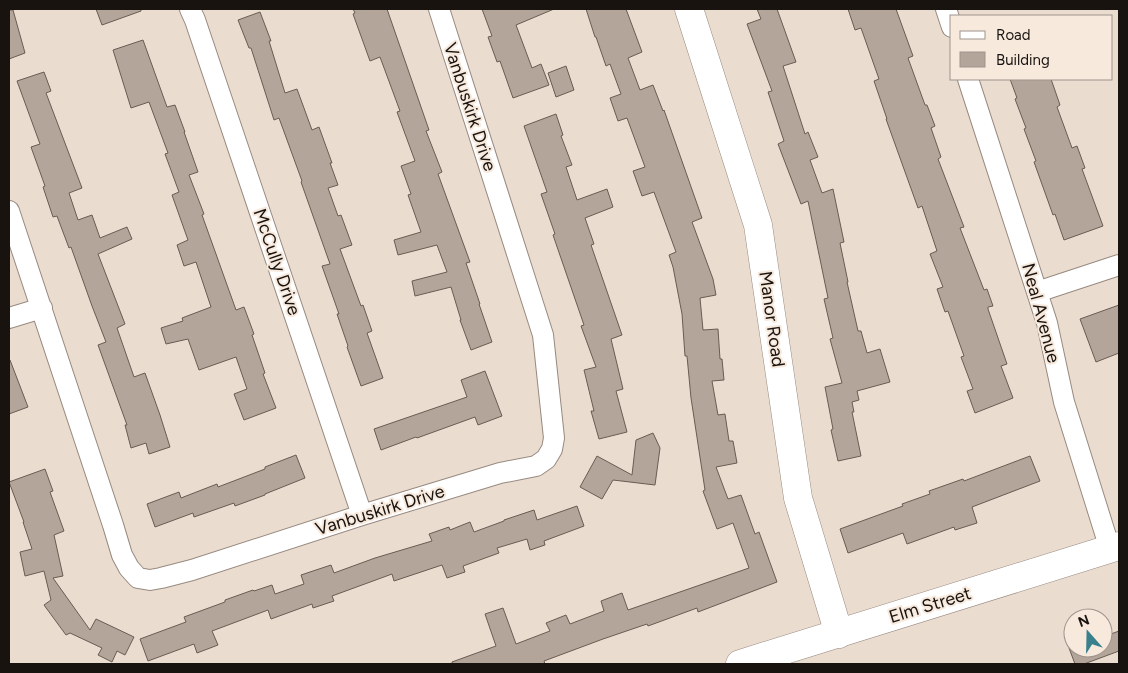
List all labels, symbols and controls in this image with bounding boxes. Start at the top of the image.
legend [950,15,1113,80]
text: Road [996,26,1031,44]
street label: Vanbuskirk Drive [439,40,501,174]
text: Building [996,51,1050,69]
street label: McCully Drive [248,206,306,318]
street label: Neal Avenue [1017,261,1065,365]
street label: Manor Road [754,270,790,368]
street label: Vanbuskirk Drive [313,480,447,540]
street label: Elm Street [886,582,974,628]
north arrow [1063,608,1113,658]
text: N [1076,611,1092,631]

